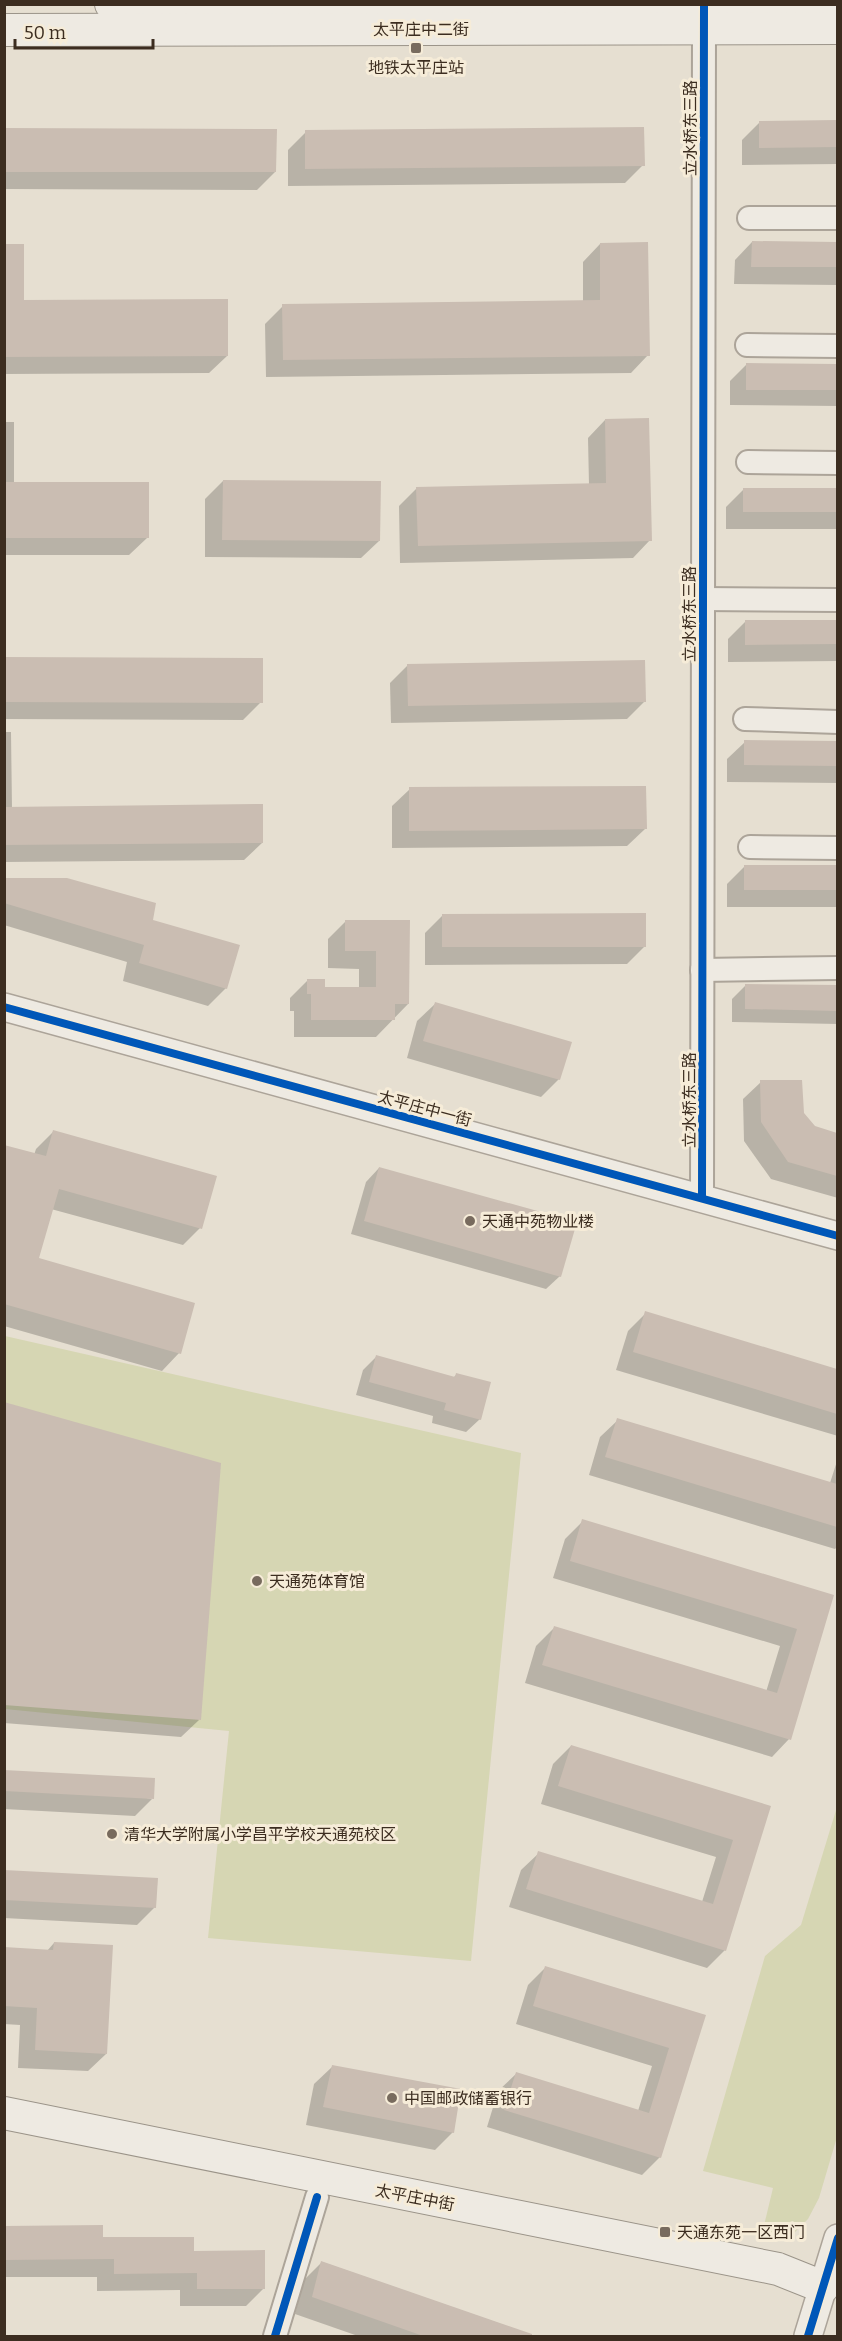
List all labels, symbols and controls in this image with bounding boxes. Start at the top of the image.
scale bar [15,12,153,50]
street label: 太平庄中二街 [373,20,469,39]
text: 50 m [24,22,66,44]
marker: 地铁太平庄站 [409,41,423,55]
place label: 地铁太平庄站 [368,58,464,77]
street label: 立水桥东三路 [681,80,700,176]
street label: 立水桥东三路 [680,566,699,662]
street label: 立水桥东三路 [680,1052,699,1148]
street label: 太平庄中一街 [376,1087,474,1130]
place label: 天通中苑物业楼 [482,1212,594,1231]
marker: 天通中苑物业楼 [463,1214,477,1228]
place label: 天通苑体育馆 [269,1572,365,1591]
marker: 天通苑体育馆 [250,1574,264,1588]
place label: 清华大学附属小学昌平学校天通苑校区 [124,1825,396,1844]
marker: 清华大学附属小学昌平学校天通苑校区 [105,1827,119,1841]
place label: 中国邮政储蓄银行 [404,2089,532,2108]
marker: 中国邮政储蓄银行 [385,2091,399,2105]
street label: 太平庄中街 [374,2181,456,2214]
place label: 天通东苑一区西门 [677,2223,805,2242]
marker: 天通东苑一区西门 [658,2225,672,2239]

